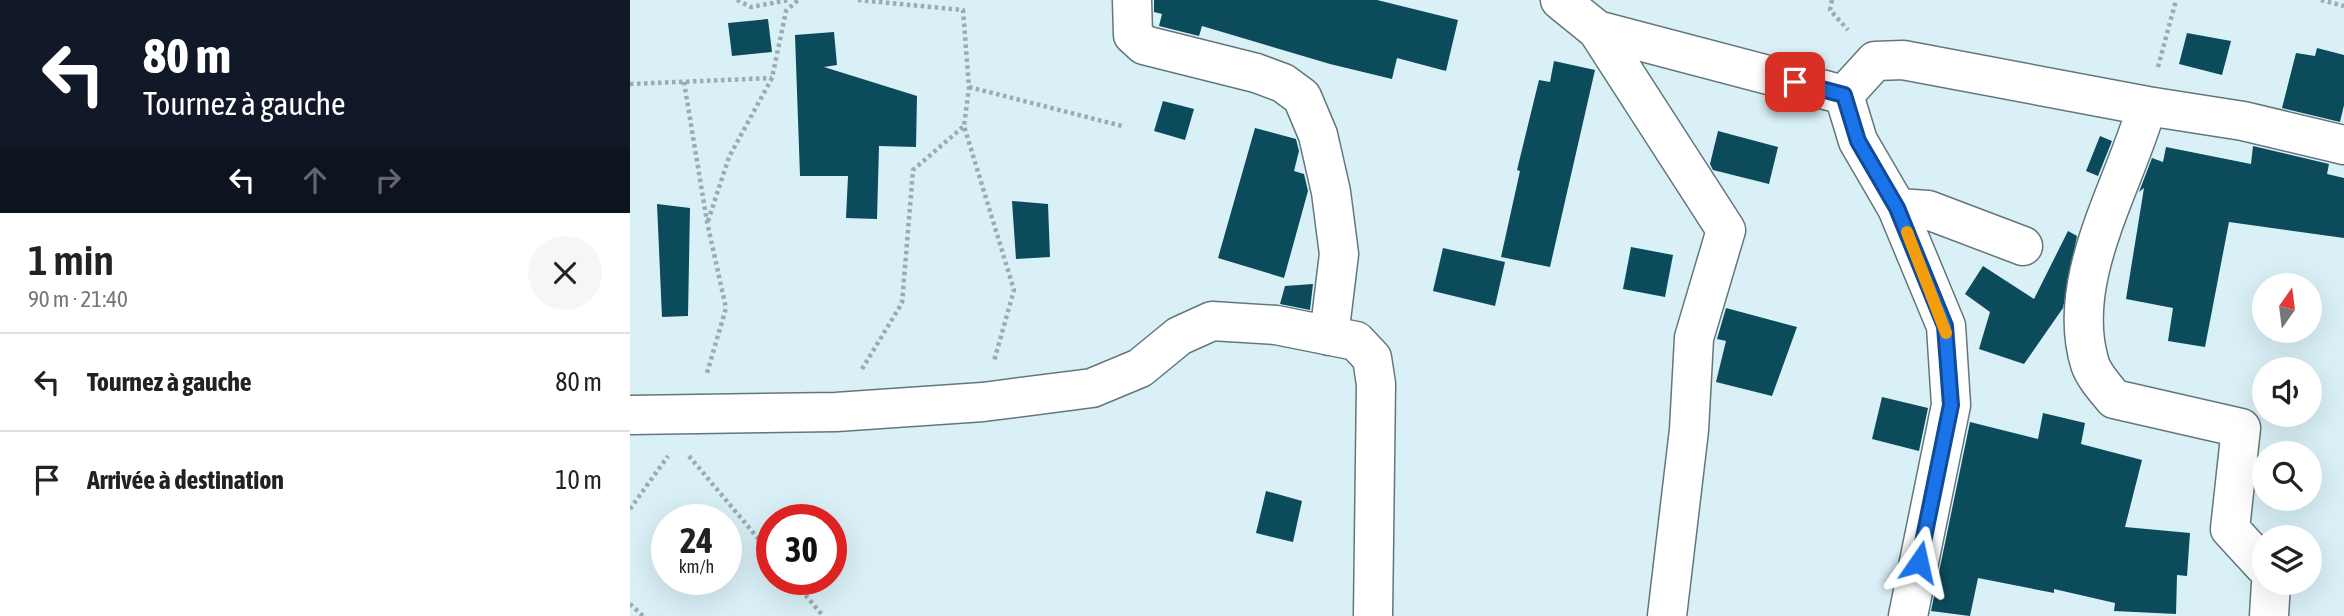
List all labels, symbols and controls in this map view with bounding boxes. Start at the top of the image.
text: 80 m [143,27,231,83]
icon: left [28,28,119,119]
pin [1765,52,1825,112]
icon: arrive [1776,63,1814,101]
text: Tournez à gauche [143,85,346,122]
icon: left [223,161,261,199]
icon: ahead [296,161,334,199]
icon: right [369,161,407,199]
text: 1 min [28,236,114,284]
button: close [528,236,602,310]
north arrow [2252,273,2322,343]
map controls [2252,273,2322,595]
text: 90 m · 21:40 [28,286,128,312]
button: sound [2252,357,2322,427]
icon: left [28,363,66,401]
text: Tournez à gauche [87,367,252,397]
text: 80 m [555,367,602,397]
button: search [2252,441,2322,511]
icon: arrive [28,461,66,499]
text: Arrivée à destination [87,465,284,495]
text: 10 m [555,465,602,495]
speed limit sign: 30 [756,504,847,595]
text: 24 [680,520,713,560]
position arrow [1882,525,1956,599]
button: layers [2252,525,2322,595]
text: km/h [679,556,714,577]

